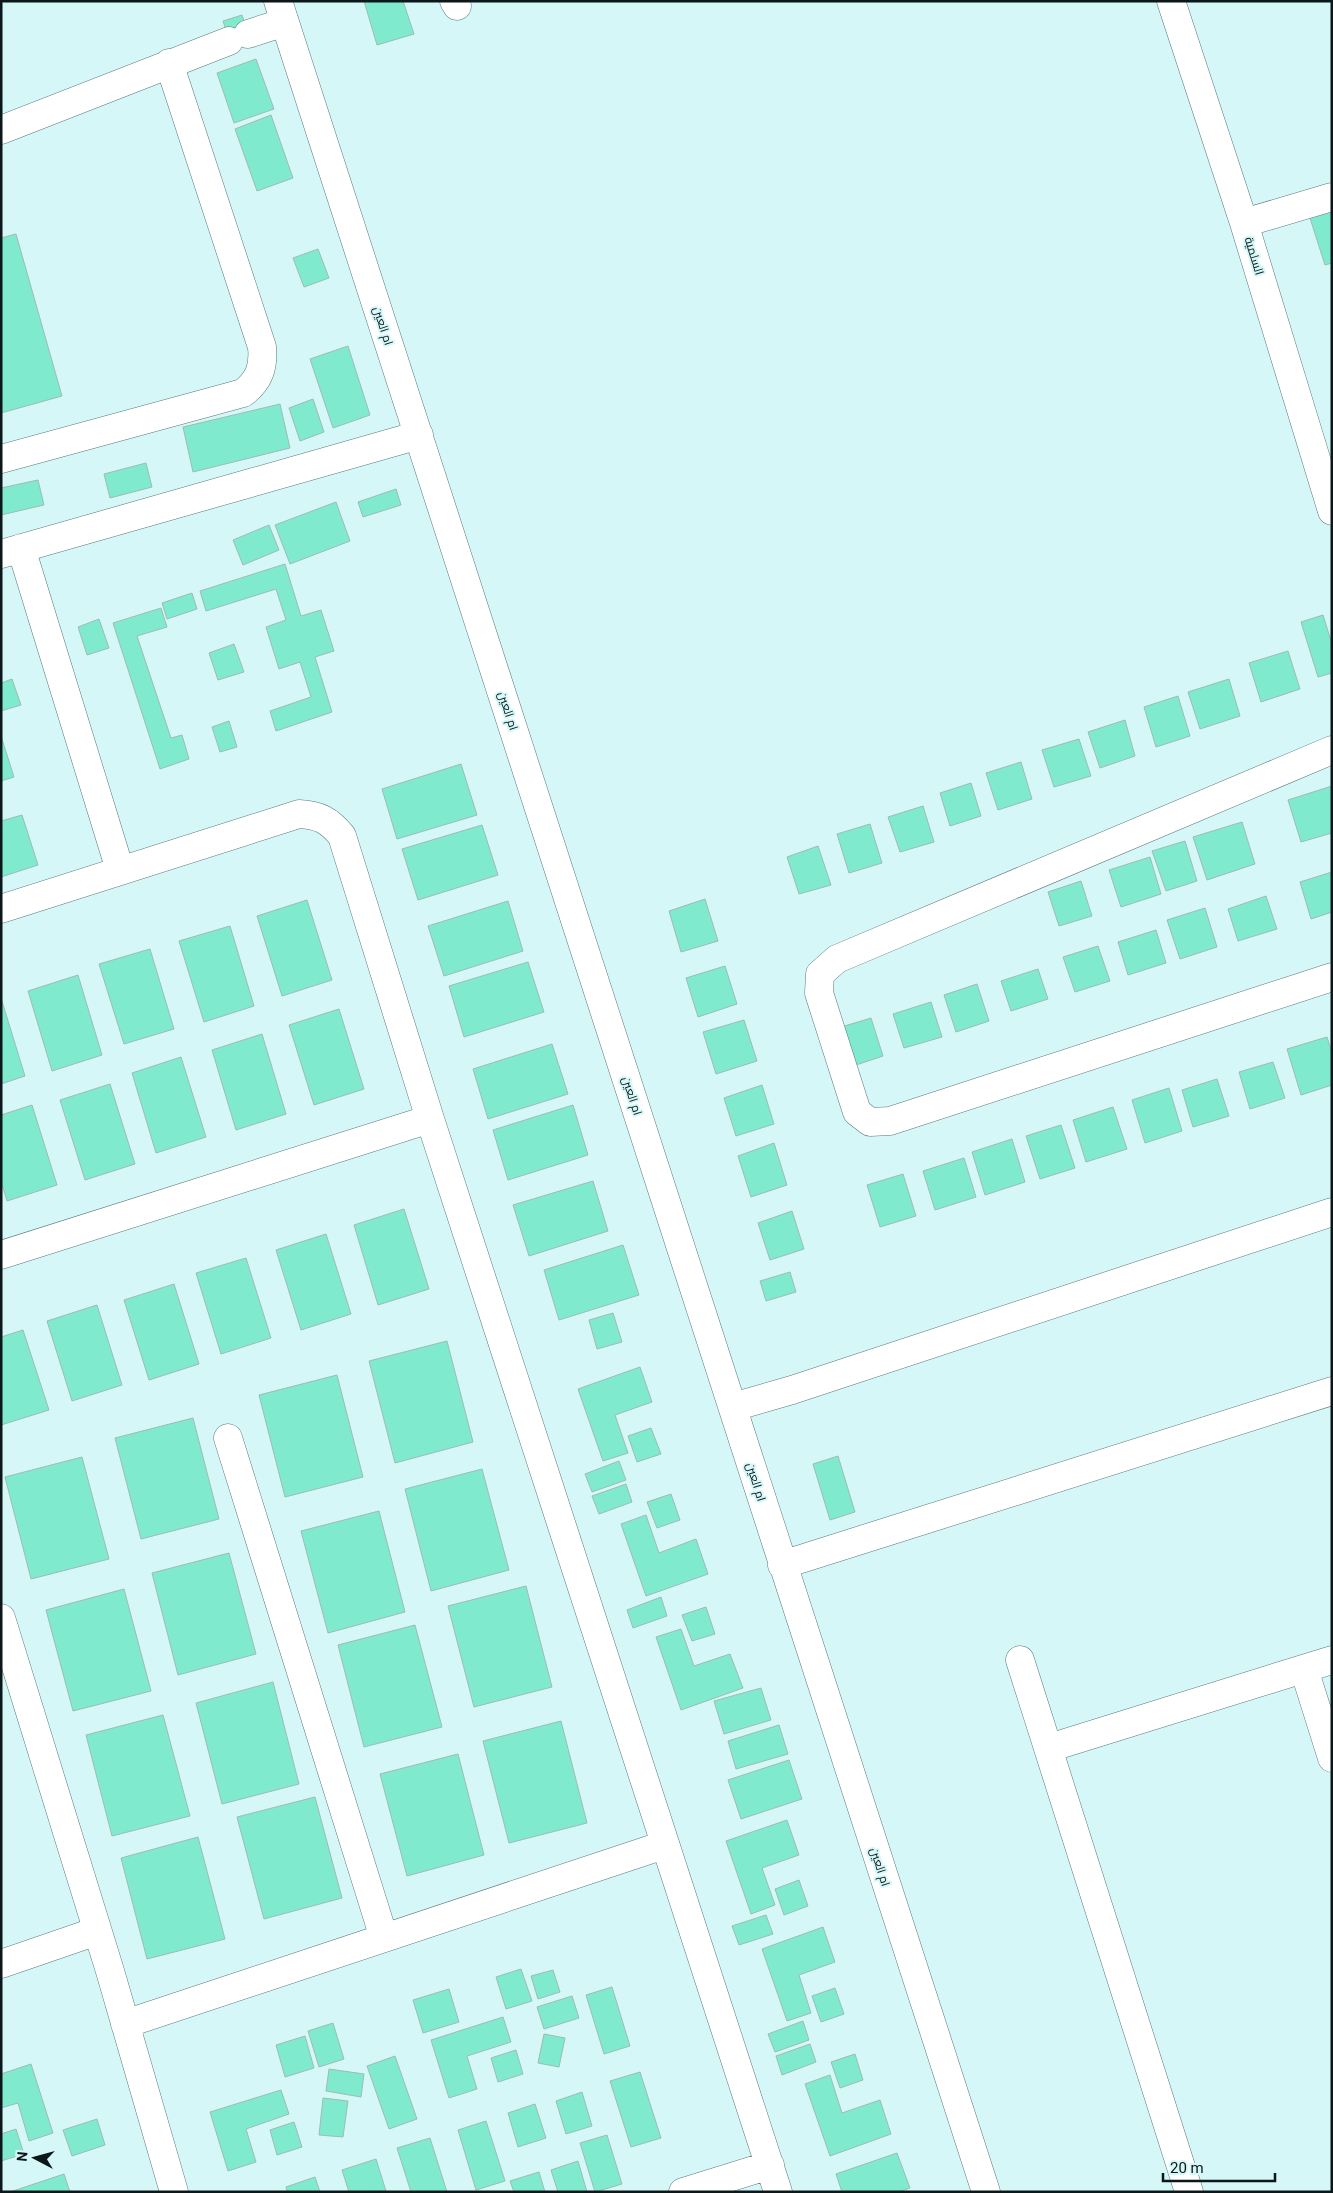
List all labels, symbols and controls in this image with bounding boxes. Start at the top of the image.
street label: السلمية [1242,235,1266,277]
street label: ام العين [369,305,396,347]
street label: ام العين [494,690,521,732]
street label: ام العين [618,1075,645,1117]
street label: ام العين [743,1461,769,1503]
street label: ام العين [866,1846,893,1888]
north arrow [10,2133,60,2183]
scale bar [1163,2150,1276,2182]
text: N [14,2151,31,2162]
text: 20 m [1170,2159,1204,2177]

